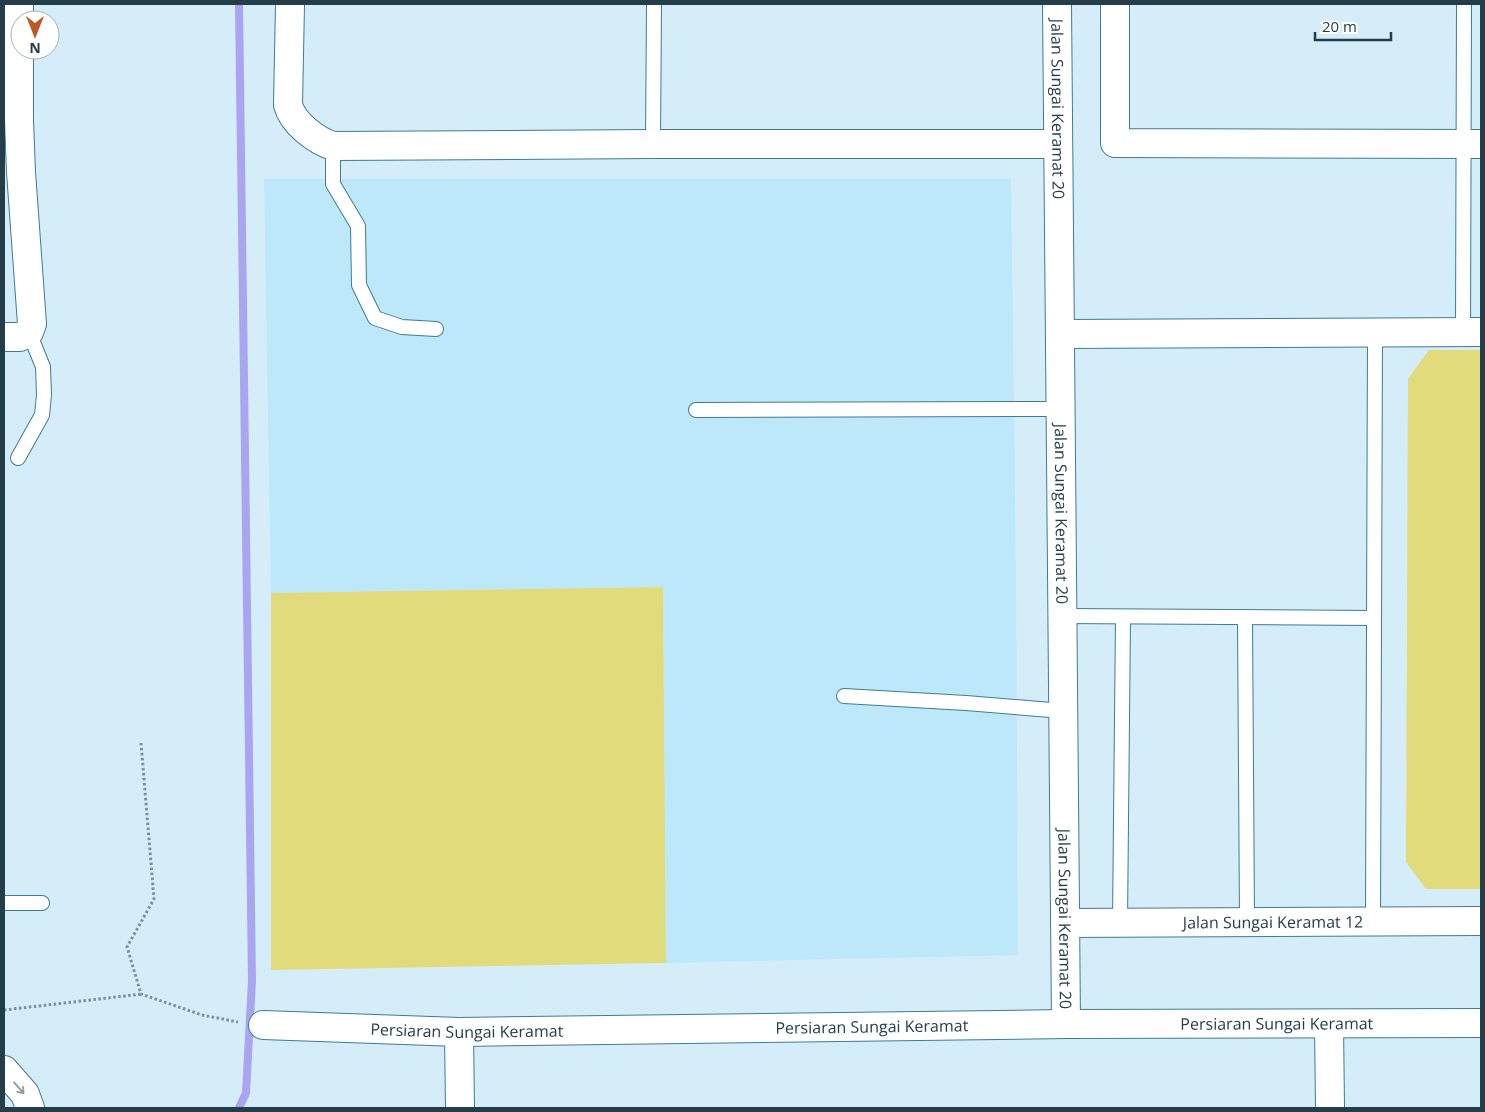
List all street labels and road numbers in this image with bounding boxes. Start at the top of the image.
street label: Jalan Sungai Keramat 20 [1046,17,1070,199]
street label: Jalan Sungai Keramat 20 [1050,422,1073,604]
street label: Jalan Sungai Keramat 20 [1053,827,1077,1009]
street label: Jalan Sungai Keramat 12 [1181,911,1363,933]
street label: Persiaran Sungai Keramat [1180,1012,1374,1035]
street label: Persiaran Sungai Keramat [775,1014,969,1039]
street label: Persiaran Sungai Keramat [370,1018,564,1043]

